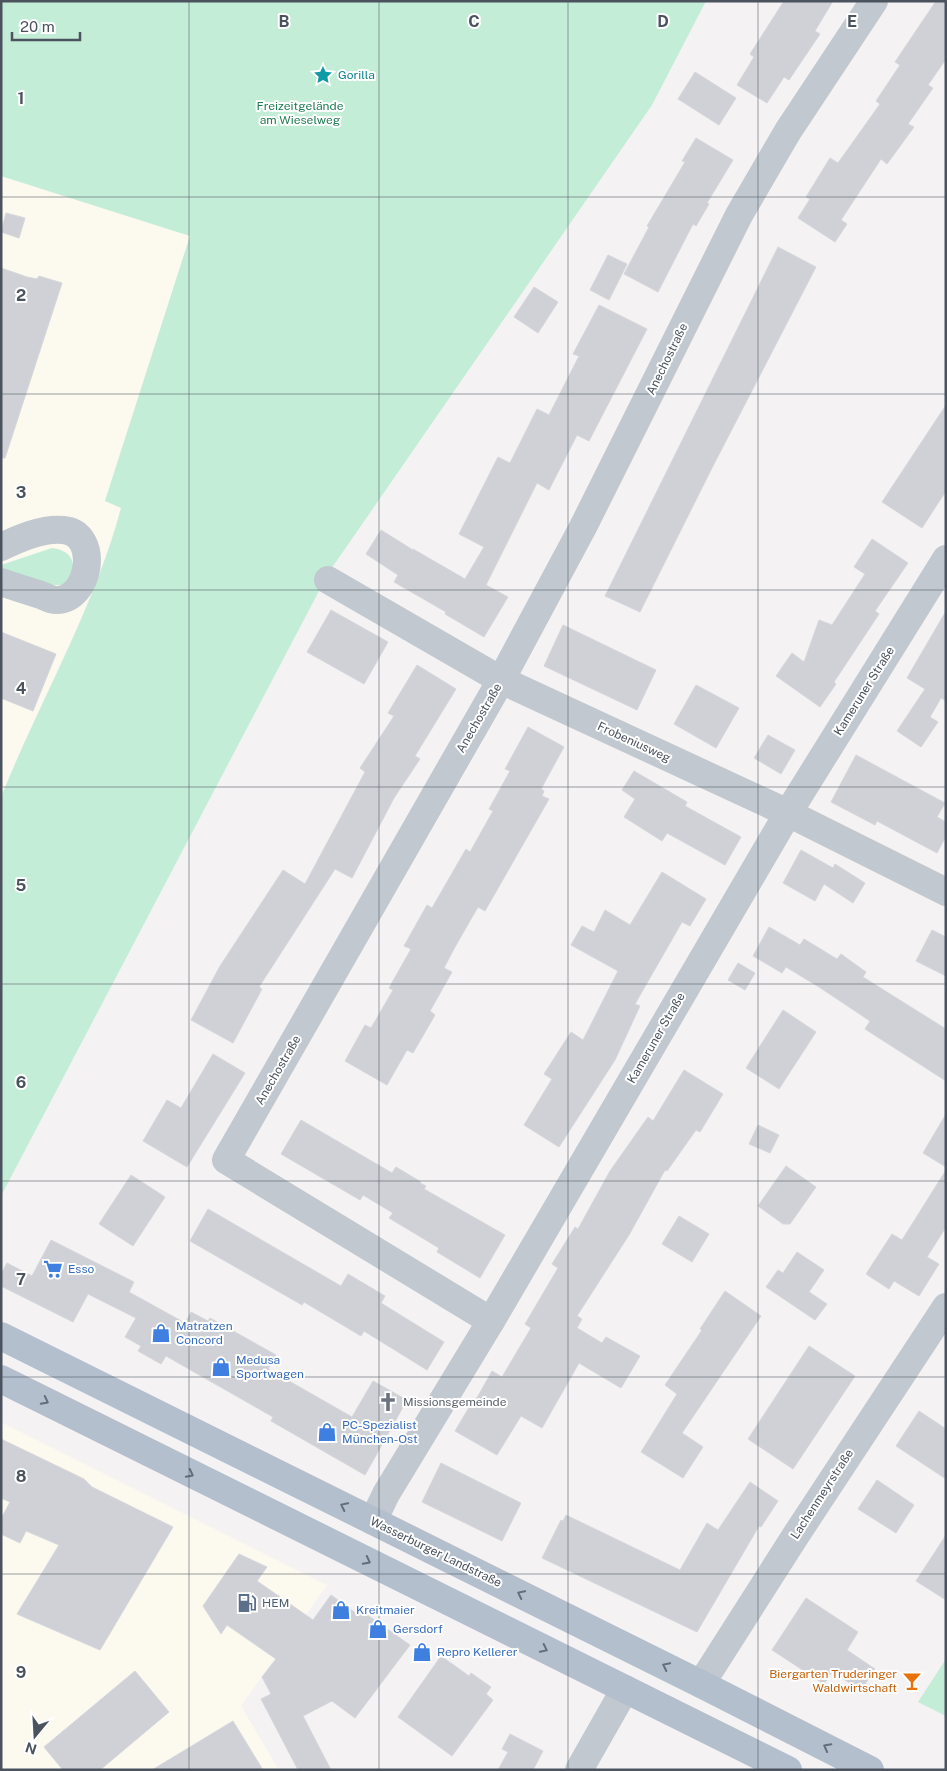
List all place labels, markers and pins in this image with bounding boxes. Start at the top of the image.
place icon: Gorilla [312,64,334,86]
place label: Gorilla [338,68,375,82]
supermarket icon: Esso [42,1258,64,1280]
place label: Esso [68,1262,94,1276]
place label: Matratzen Concord [176,1319,233,1347]
shop icon: Matratzen Concord [150,1322,172,1344]
place label: Medusa Sportwagen [236,1353,304,1381]
shop icon: Medusa Sportwagen [210,1356,232,1378]
church icon: Missionsgemeinde [377,1391,399,1413]
place label: Missionsgemeinde [403,1395,507,1409]
place label: PC-Spezialist München-Ost [342,1418,418,1446]
shop icon: PC-Spezialist München-Ost [316,1421,338,1443]
fuel station icon: HEM [236,1592,258,1614]
place label: HEM [262,1596,289,1610]
shop icon: Kreitmaier [330,1599,352,1621]
place label: Kreitmaier [356,1603,415,1617]
shop icon: Gersdorf [367,1618,389,1640]
place label: Gersdorf [393,1622,443,1636]
shop icon: Repro Kellerer [411,1641,433,1663]
place label: Repro Kellerer [437,1645,518,1659]
place label: Biergarten Truderinger Waldwirtschaft [769,1667,897,1695]
bar icon: Biergarten Truderinger Waldwirtschaft [901,1670,923,1692]

